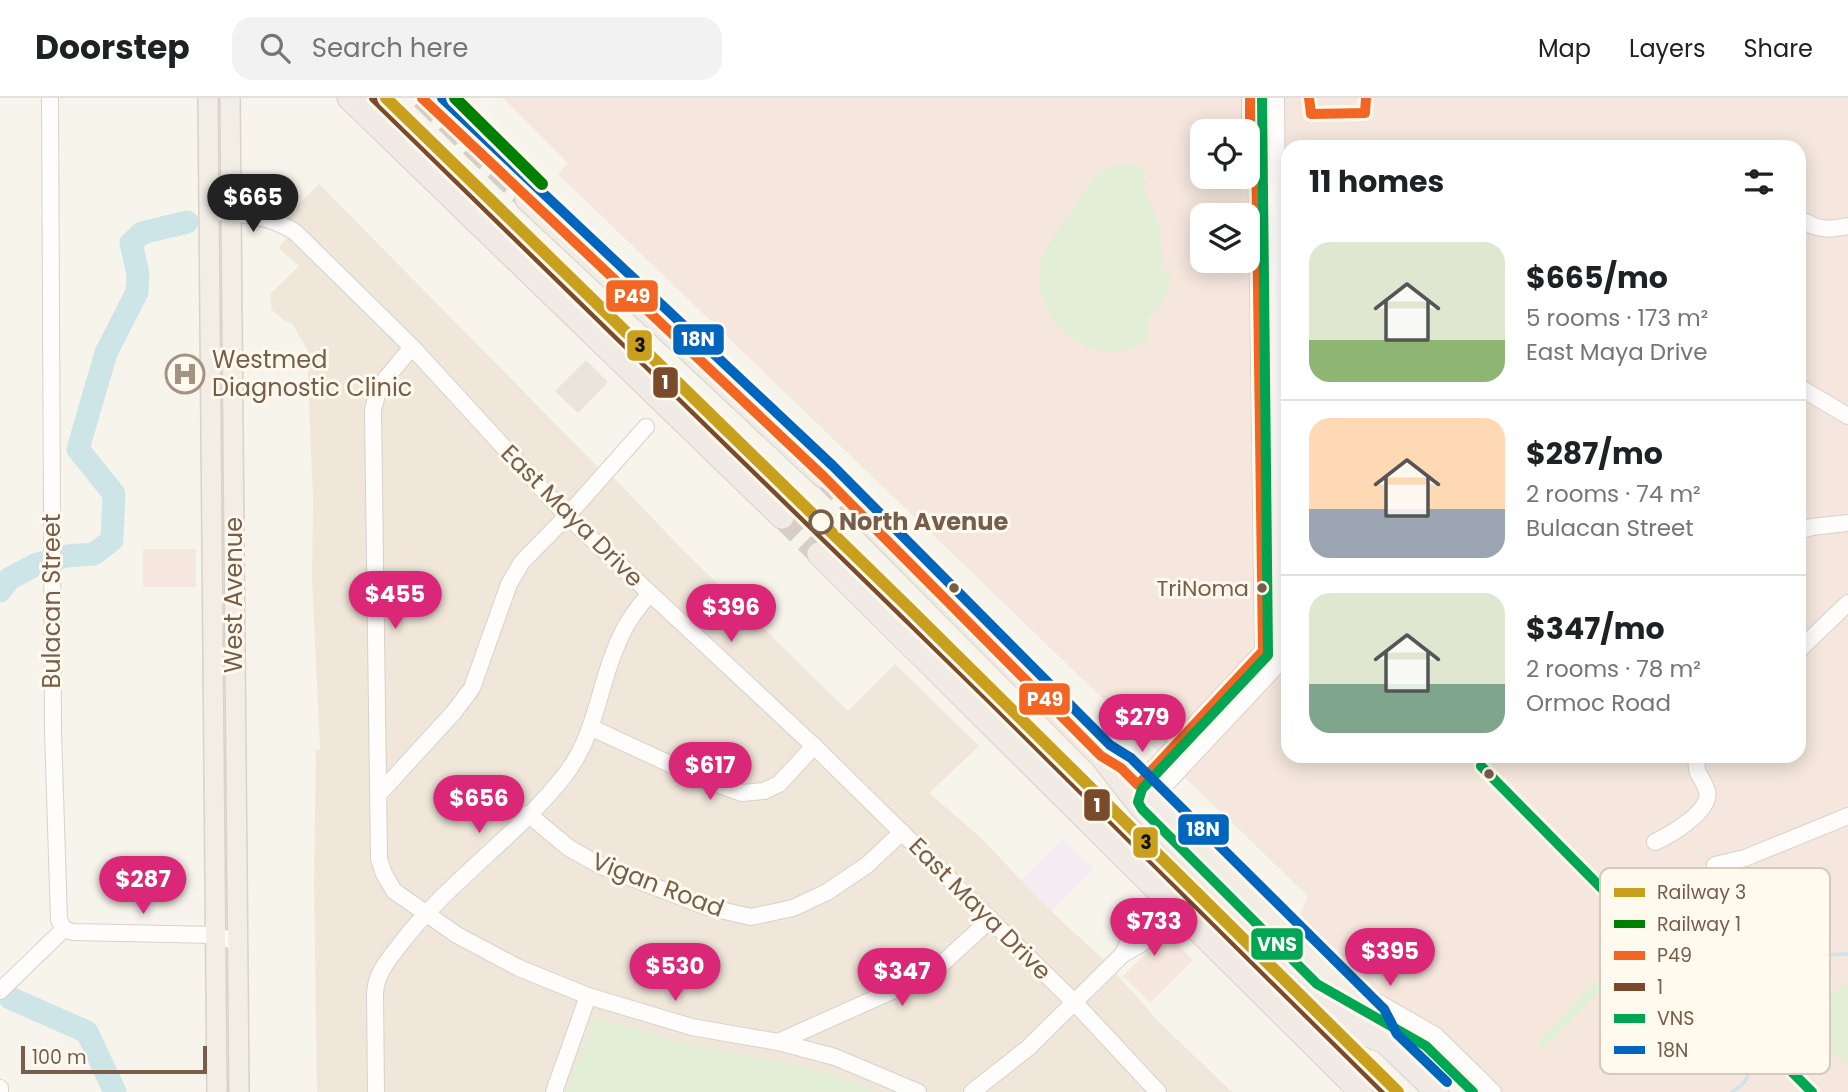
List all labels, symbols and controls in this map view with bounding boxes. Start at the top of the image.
search box [232,17,722,80]
text: Doorstep [35,24,190,71]
icon: search [256,29,294,67]
text: Search here [312,30,468,66]
text: Map [1538,32,1591,65]
text: Layers [1629,32,1705,65]
text: Share [1743,32,1813,65]
map controls [1190,119,1260,273]
button: locate [1190,119,1260,189]
text: 11 homes [1309,160,1444,203]
icon: filters [1740,163,1778,201]
pin: $665 [212,174,294,234]
text: $665 [223,181,283,213]
button: layers [1190,203,1260,273]
text: $665/mo [1526,256,1668,299]
icon: home [1365,270,1449,354]
line badge: P49 [605,279,659,313]
text: P49 [614,283,650,310]
text: 5 rooms · 173 m² [1526,302,1708,334]
line badge: 18N [672,323,725,356]
text: 18N [681,326,715,353]
line badge: 3 [626,329,653,362]
text: 3 [634,332,646,359]
text: East Maya Drive [1526,336,1708,368]
place label: Westmed Diagnostic Clinic [212,343,412,404]
hospital icon: Westmed Diagnostic Clinic [164,353,206,395]
line badge: 1 [652,366,679,399]
text: 1 [661,369,669,396]
text: $287/mo [1526,432,1663,475]
street label: East Maya Drive [494,437,651,594]
icon: home [1365,446,1449,530]
text: 2 rooms · 74 m² [1526,478,1701,510]
place label: North Avenue [839,505,1008,538]
marker: North Avenue [809,510,833,534]
text: Bulacan Street [1526,512,1694,544]
street label: Bulacan Street [35,513,68,689]
street label: West Avenue [217,517,250,673]
pin: $455 [354,572,436,631]
place label: TriNoma [1156,573,1249,604]
text: $455 [365,578,425,610]
unlabelled marker [947,581,961,595]
marker: TriNoma [1255,581,1269,595]
pin: $396 [690,584,772,644]
text: $396 [702,591,760,623]
text: $347/mo [1526,607,1665,650]
icon: home [1365,621,1449,705]
text: 2 rooms · 78 m² [1526,653,1701,685]
line badge: P49 [1018,682,1071,716]
text: P49 [1027,686,1063,713]
text: Ormoc Road [1526,687,1671,719]
pin: $279 [1101,694,1183,754]
text: $279 [1115,701,1169,733]
pin: $617 [669,742,751,802]
text: $617 [685,749,735,781]
unlabelled marker [1482,767,1496,781]
pin: $656 [438,776,520,835]
text: $656 [449,782,509,814]
line badge: 1 [1083,788,1111,822]
text: 1 [1093,792,1101,819]
line badge: 18N [1177,813,1230,846]
text: 18N [1186,816,1220,843]
line badge: 3 [1132,826,1159,859]
text: 3 [1140,829,1152,856]
street label: East Maya Drive [902,830,1059,987]
street label: Vigan Road [587,844,729,925]
pin: $287 [102,856,184,916]
text: $287 [115,863,171,895]
legend [1600,868,1830,1074]
text: Railway 3 [1657,879,1746,906]
pin: $733 [1113,898,1195,958]
text: $733 [1126,905,1182,937]
text: Railway 1 [1657,911,1741,938]
line badge: VNS [1250,927,1304,961]
pin: $395 [1349,928,1431,988]
text: VNS [1257,931,1297,958]
text: $395 [1361,935,1419,967]
text: P49 [1657,942,1692,969]
pin: $530 [634,944,716,1003]
pin: $347 [861,948,943,1008]
text: $530 [646,950,705,982]
text: $347 [874,955,930,987]
text: 1 [1657,974,1663,1001]
text: VNS [1657,1005,1694,1032]
text: 18N [1657,1037,1688,1064]
scale bar [21,1043,206,1075]
text: 100 m [32,1044,87,1071]

